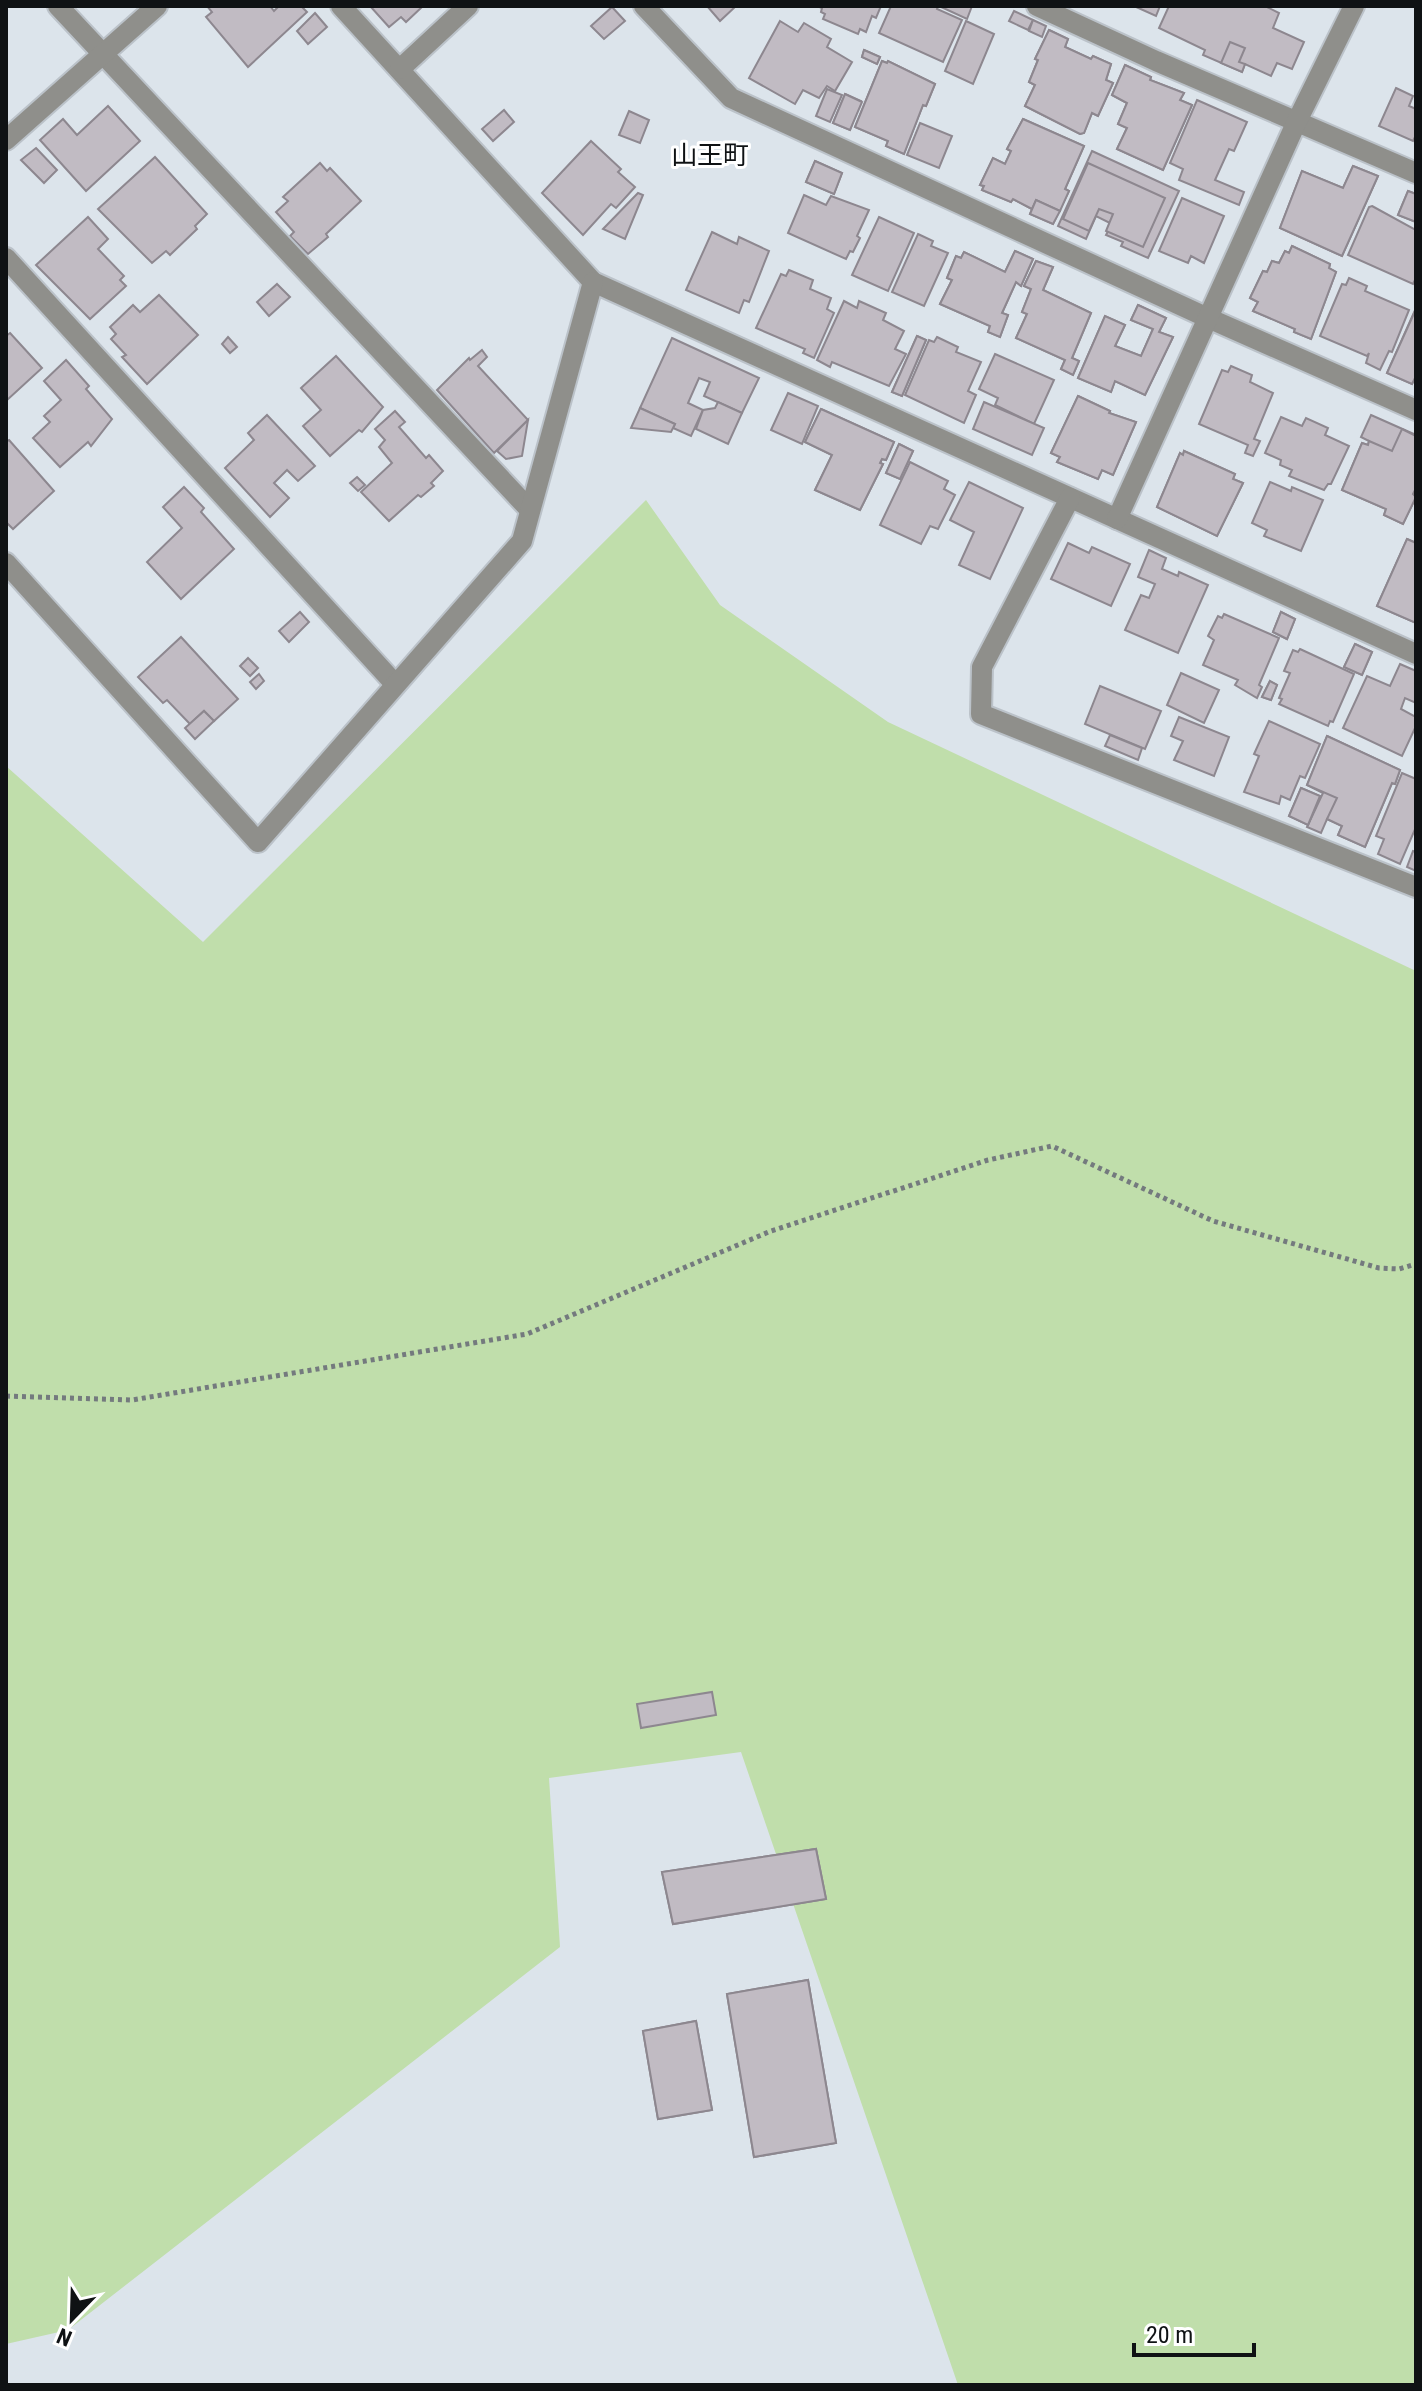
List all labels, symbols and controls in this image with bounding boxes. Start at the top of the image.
district label: 山王町 [671,140,749,170]
north arrow [32,2279,112,2359]
scale bar [1134,2307,1254,2357]
text: 20 m [1146,2321,1193,2349]
text: N [53,2323,75,2351]

